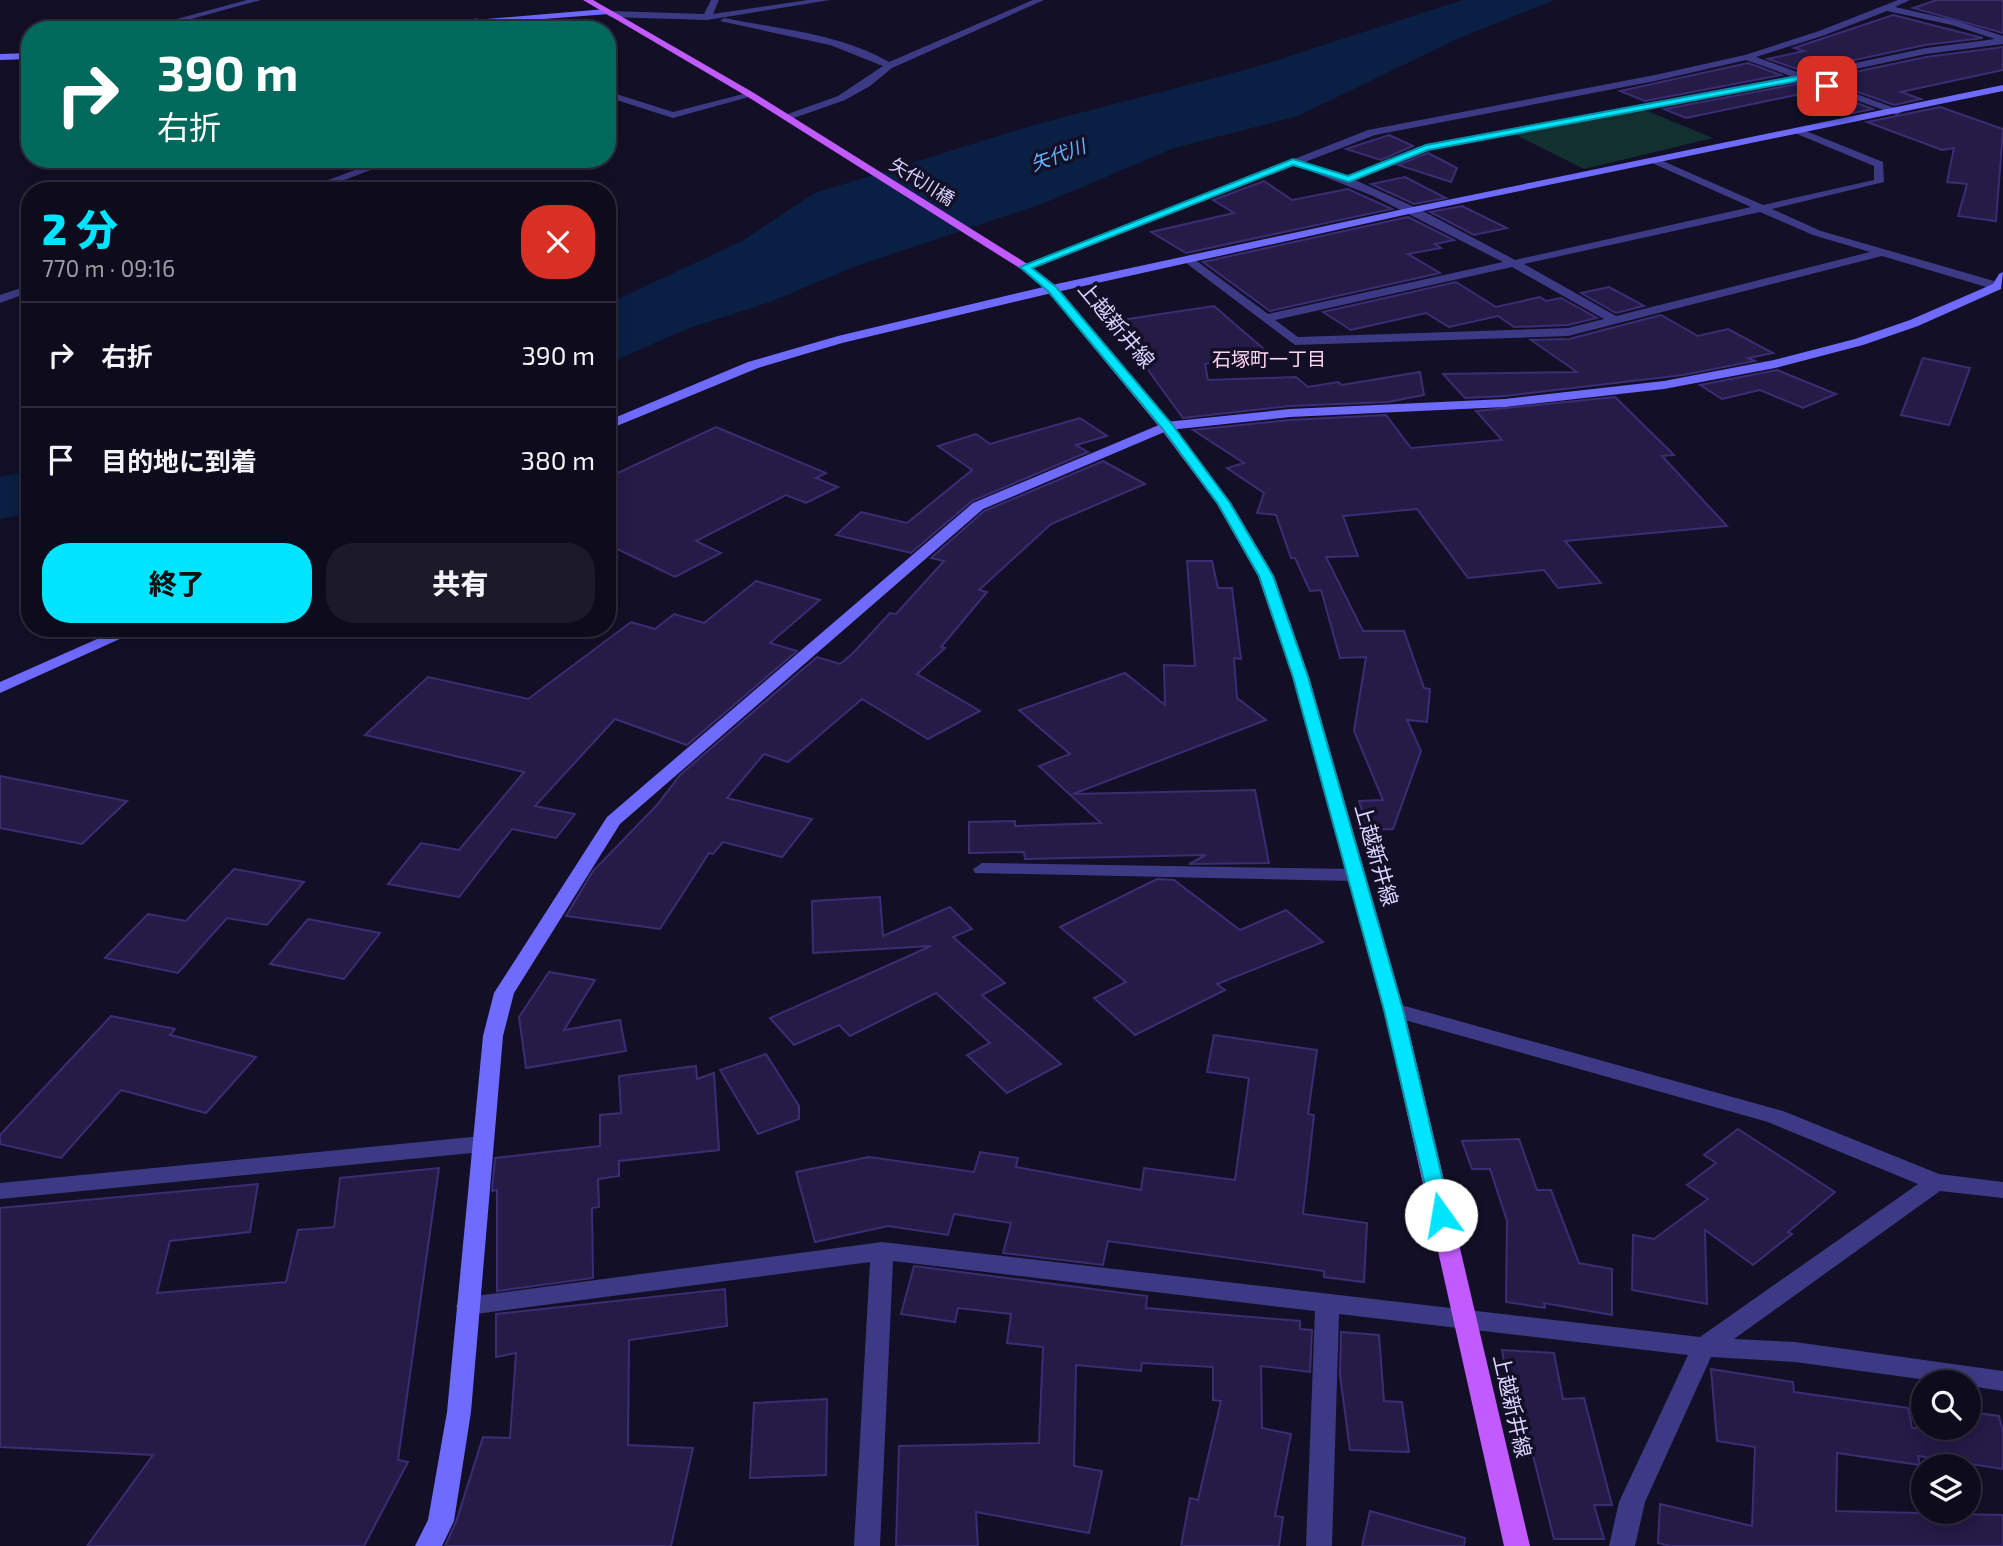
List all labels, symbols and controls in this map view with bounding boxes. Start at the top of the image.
text: 390 m [157,42,298,101]
icon: right [42,49,133,140]
pin [1797,56,1857,116]
icon: arrive [1808,67,1846,105]
text: 右折 [157,107,221,145]
water label: 矢代川 [1027,133,1090,175]
street label: 矢代川橋 [886,153,959,210]
text: 2 分 [42,203,118,253]
button: close [521,205,595,279]
text: 770 m · 09:16 [42,254,175,282]
street label: 上越新井線 [1074,276,1160,372]
icon: right [42,336,80,374]
text: 390 m [521,339,595,370]
text: 右折 [101,340,153,371]
district label: 石塚町一丁目 [1212,347,1326,370]
icon: arrive [42,441,80,479]
text: 380 m [521,444,595,475]
text: 目的地に到着 [101,445,257,476]
button: 終了 [42,543,312,623]
button: 共有 [326,543,595,623]
street label: 上越新井線 [1351,801,1404,908]
position arrow [1404,1178,1478,1252]
street label: 上越新井線 [1489,1352,1537,1460]
map controls [1911,1370,1981,1524]
button: search [1911,1370,1981,1440]
button: layers [1911,1454,1981,1524]

